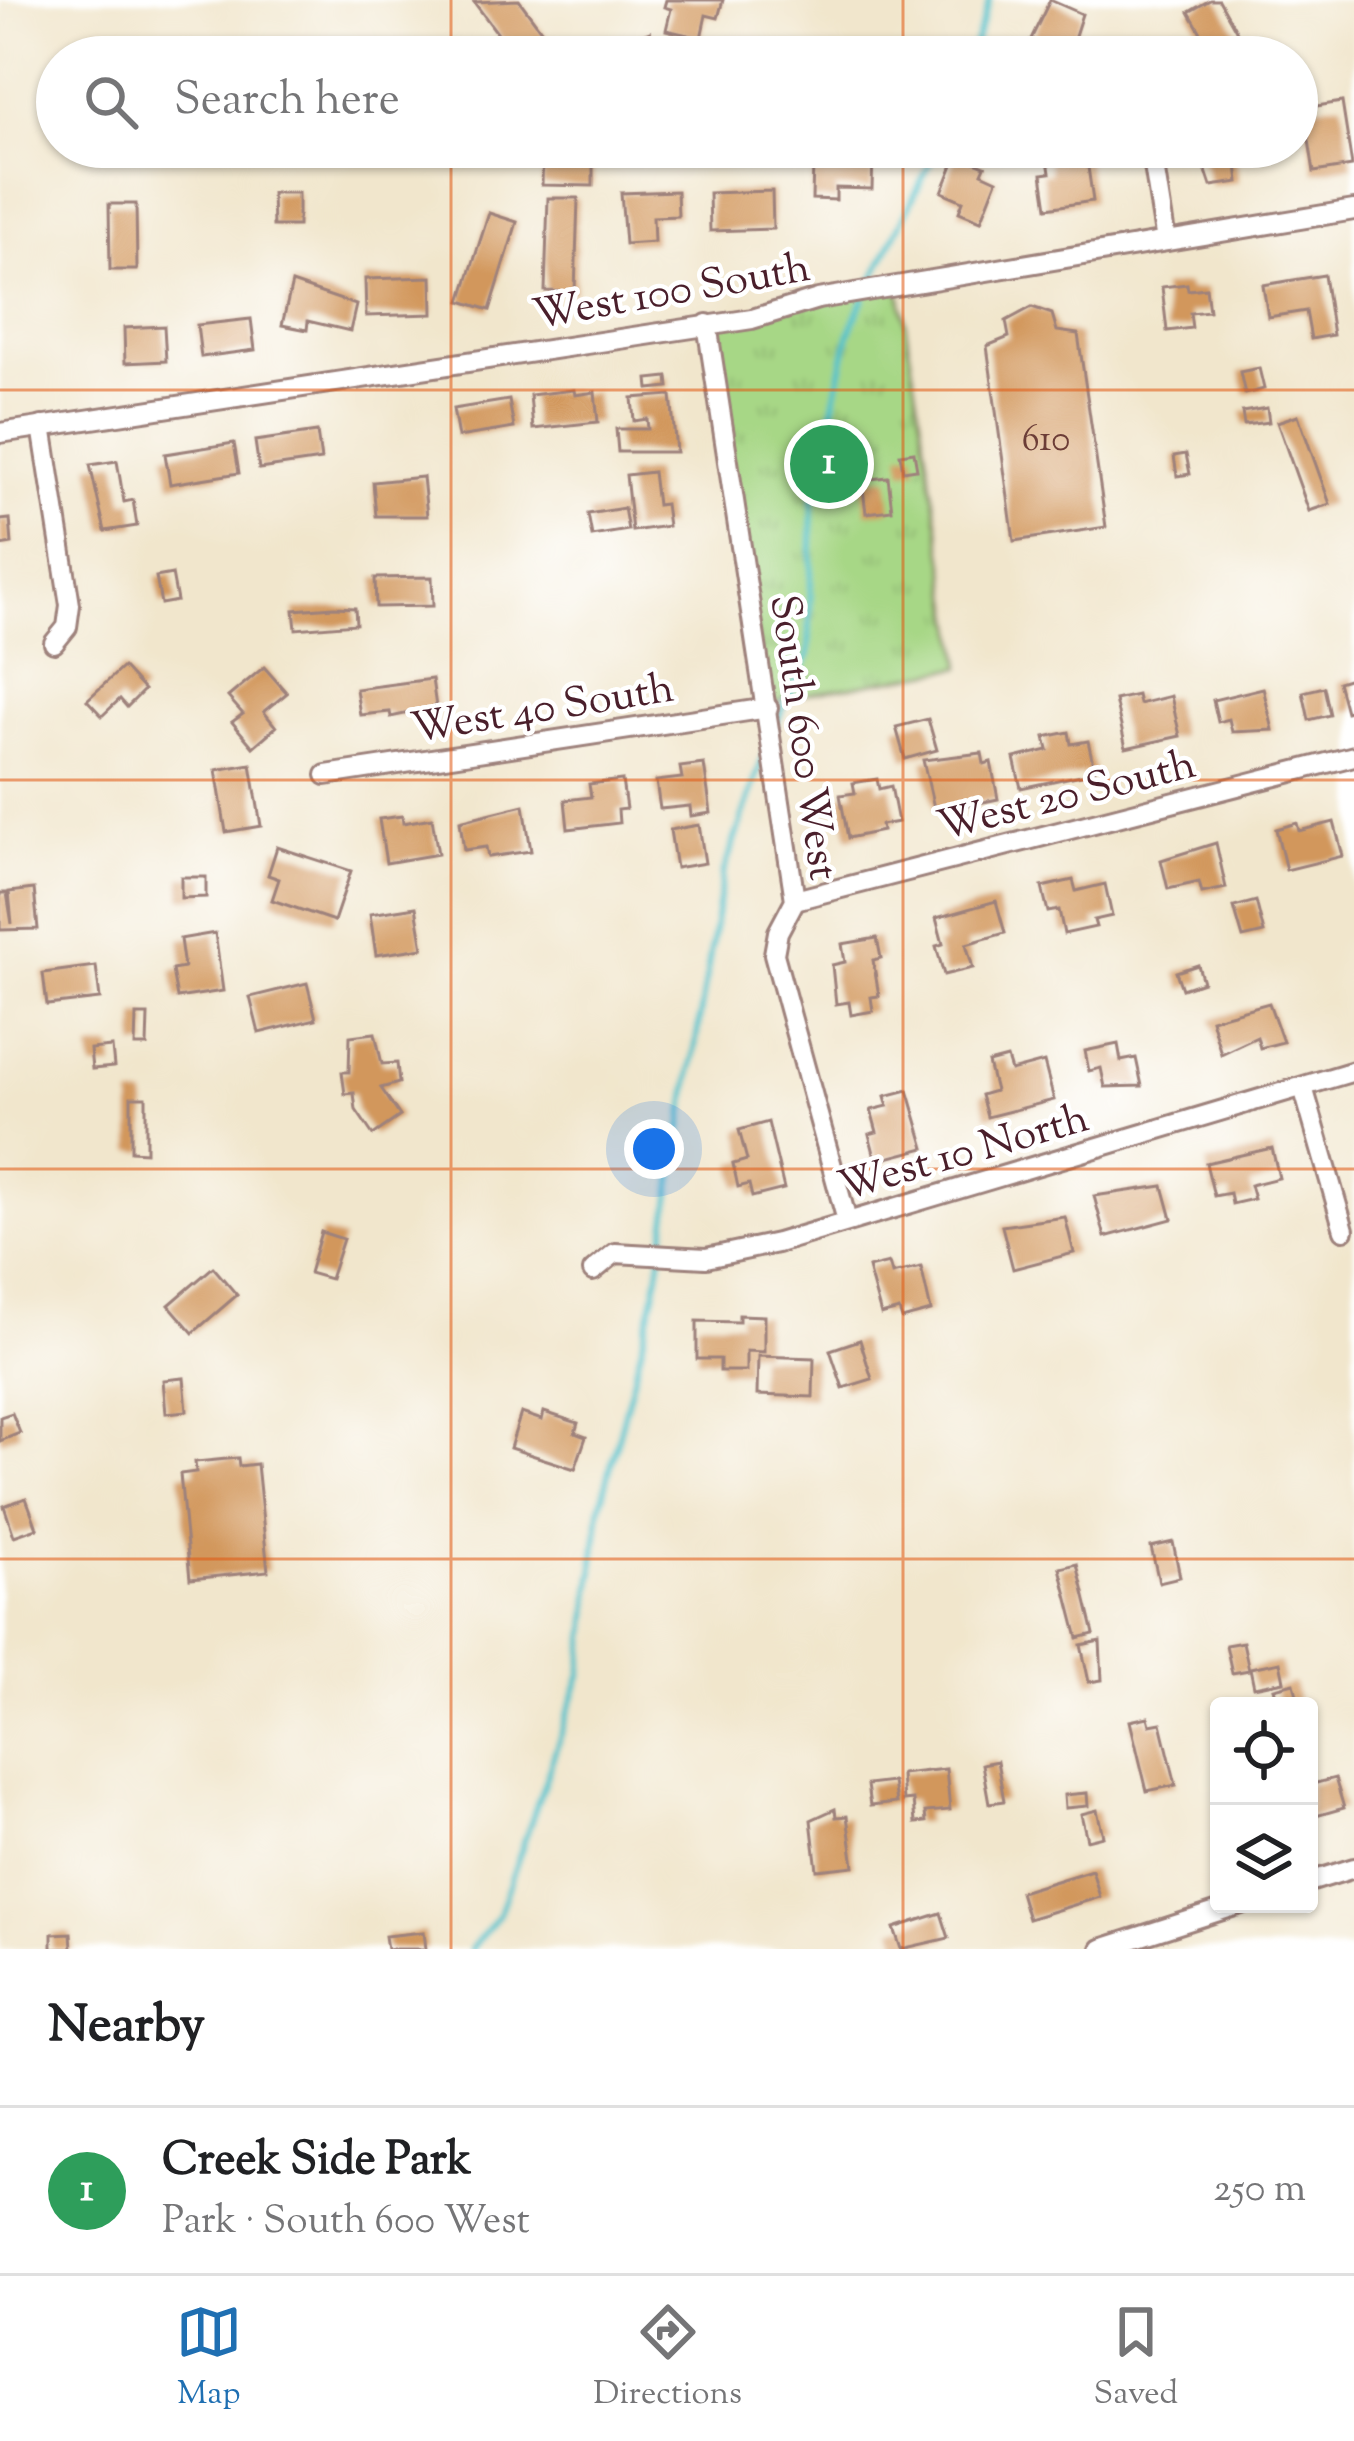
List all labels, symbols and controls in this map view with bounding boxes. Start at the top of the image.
search box [36,36,1318,168]
icon: search [78,69,144,135]
text: Search here [174,70,400,135]
street label: West 100 South [529,240,815,348]
house number: 610 [1022,415,1070,467]
pin: 1 [790,419,868,509]
street label: South 600 West [751,591,851,884]
street label: West 40 South [407,661,678,761]
street label: West 20 South [932,737,1203,859]
street label: West 10 North [832,1090,1096,1219]
your location [624,1119,684,1179]
map controls [1210,1697,1318,1913]
button: locate [1210,1697,1318,1805]
button: layers [1210,1805,1318,1913]
text: Nearby [48,1991,205,2064]
text: Creek Side Park [162,2130,471,2195]
text: 1 [80,2163,94,2219]
text: 250 m [1213,2163,1306,2219]
text: Park · South 600 West [162,2195,530,2251]
tab: Map [176,2299,242,2419]
tab: Directions [593,2299,742,2419]
tab: Saved [1094,2299,1178,2419]

